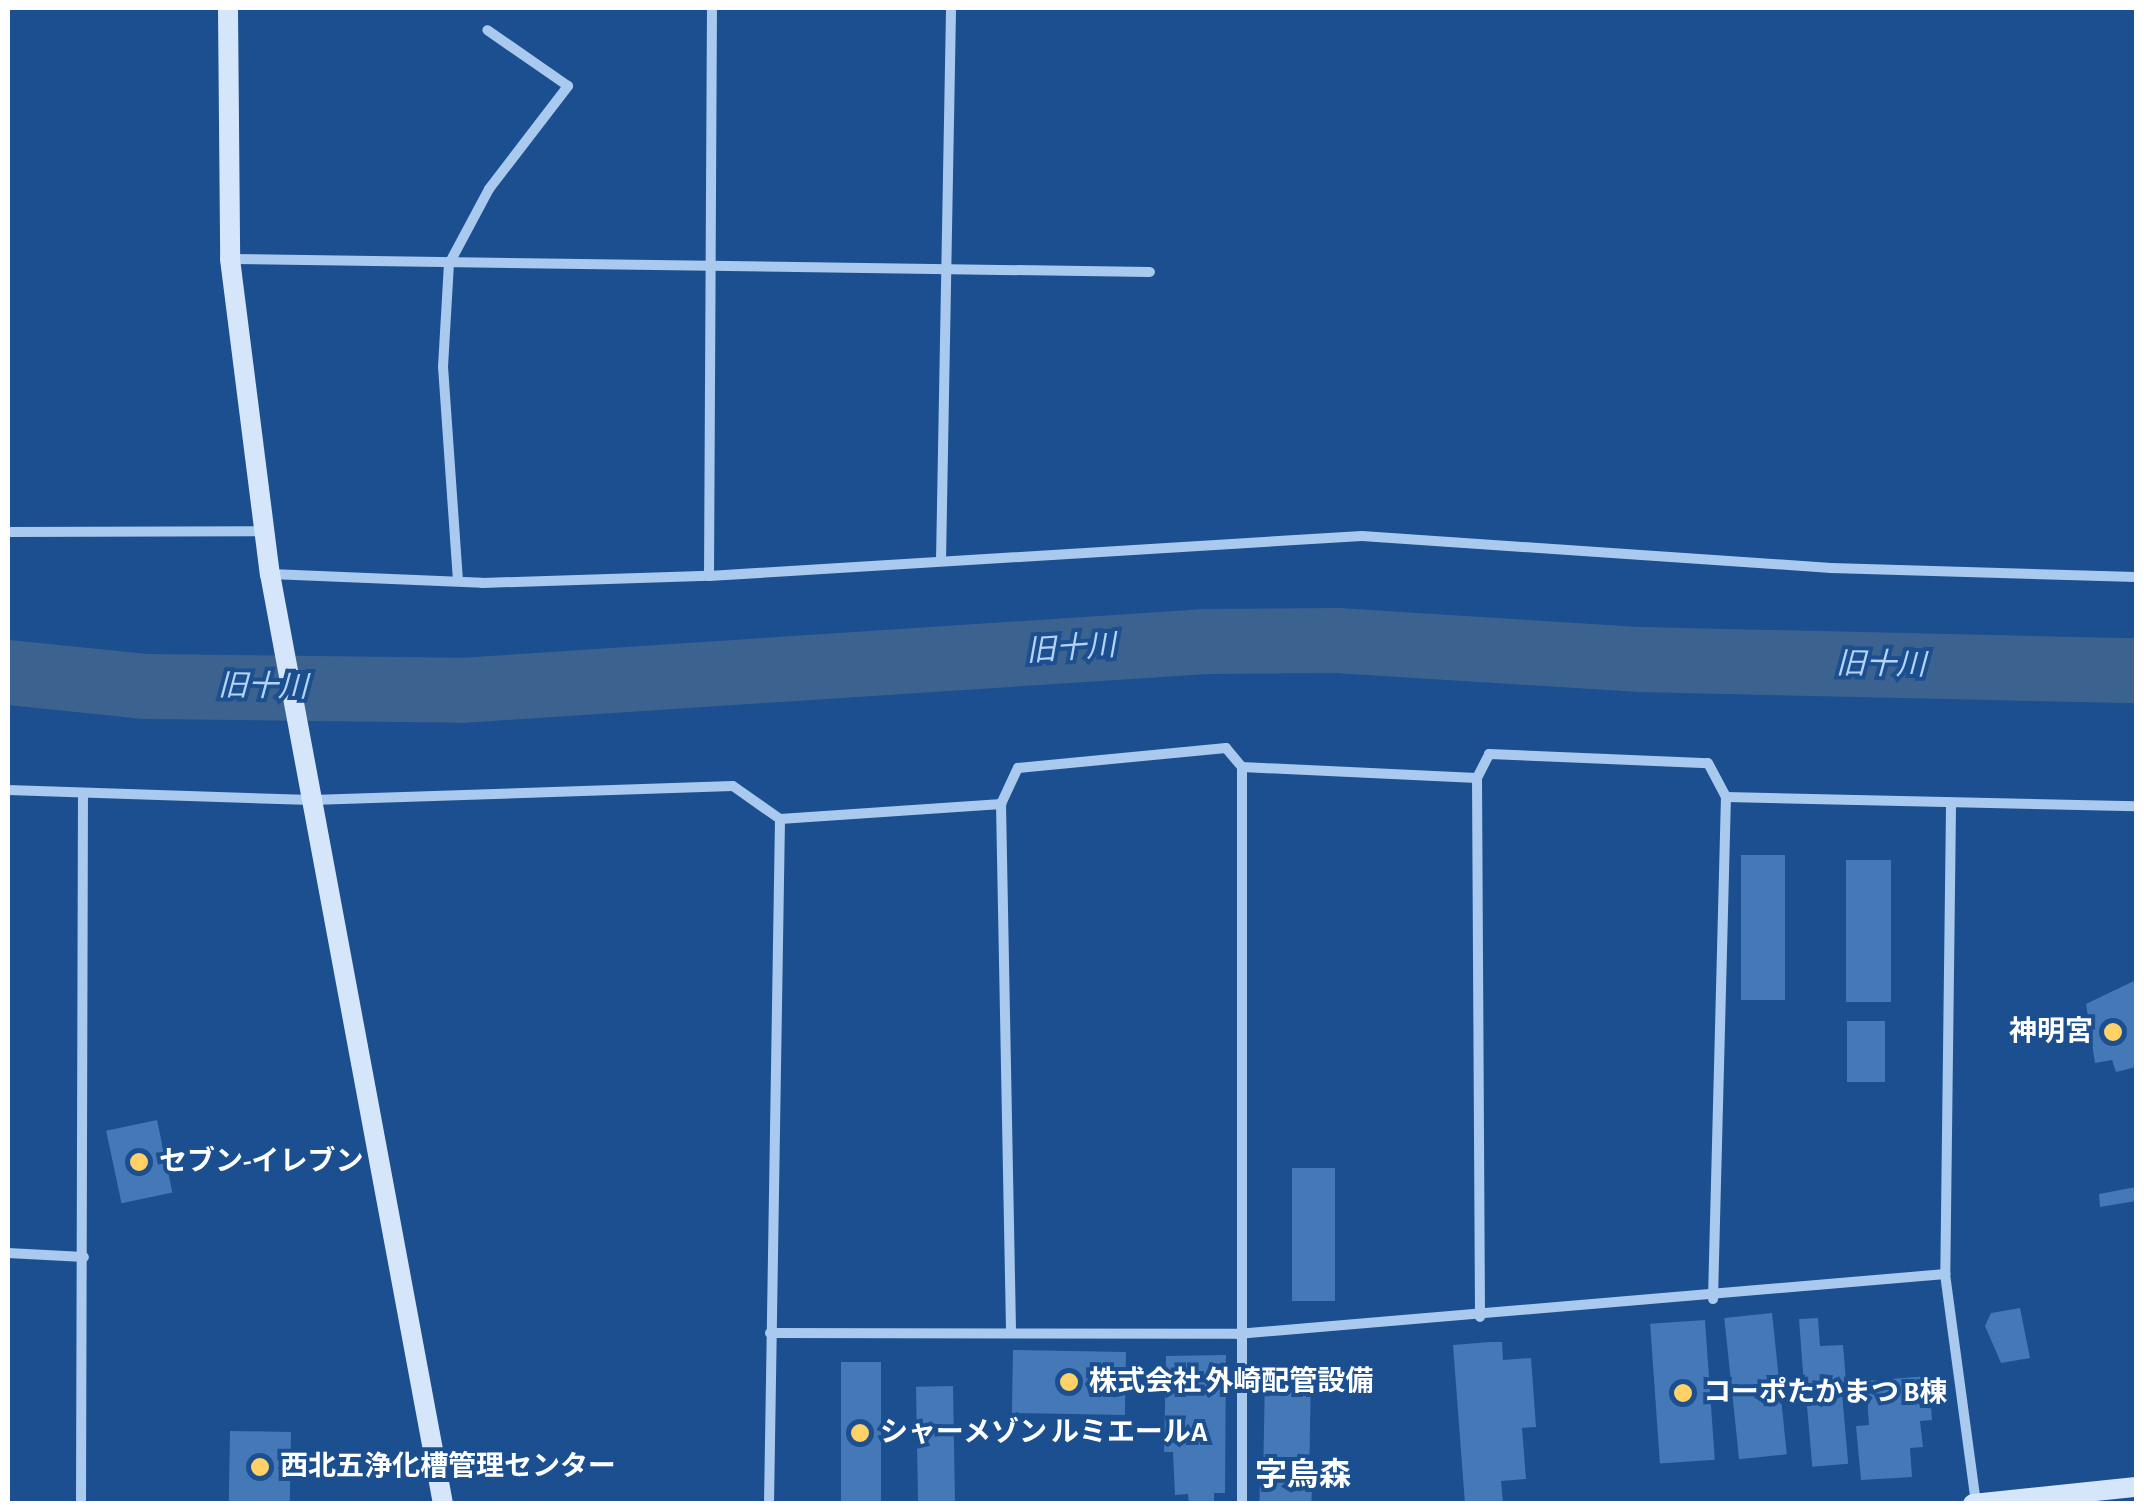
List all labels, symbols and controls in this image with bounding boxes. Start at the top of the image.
water label: 旧十川 [1025,628,1117,670]
water label: 旧十川 [1836,646,1926,684]
water label: 旧十川 [218,668,308,706]
place label: 神明宮 [2009,1015,2093,1049]
marker: 神明宮 [2102,1021,2124,1043]
place label: セブン-イレブン [159,1145,364,1179]
marker: セブン-イレブン [128,1151,150,1173]
place label: 株式会社 外崎配管設備 [1089,1365,1373,1399]
marker: 株式会社 外崎配管設備 [1058,1371,1080,1393]
place label: コーポたかまつ B棟 [1703,1376,1947,1410]
marker: コーポたかまつ B棟 [1672,1382,1694,1404]
place label: シャーメゾン ルミエールA [880,1416,1209,1450]
marker: シャーメゾン ルミエールA [849,1422,871,1444]
place label: 西北五浄化槽管理センター [280,1450,616,1484]
marker: 西北五浄化槽管理センター [249,1456,271,1478]
district label: 字烏森 [1255,1456,1351,1494]

